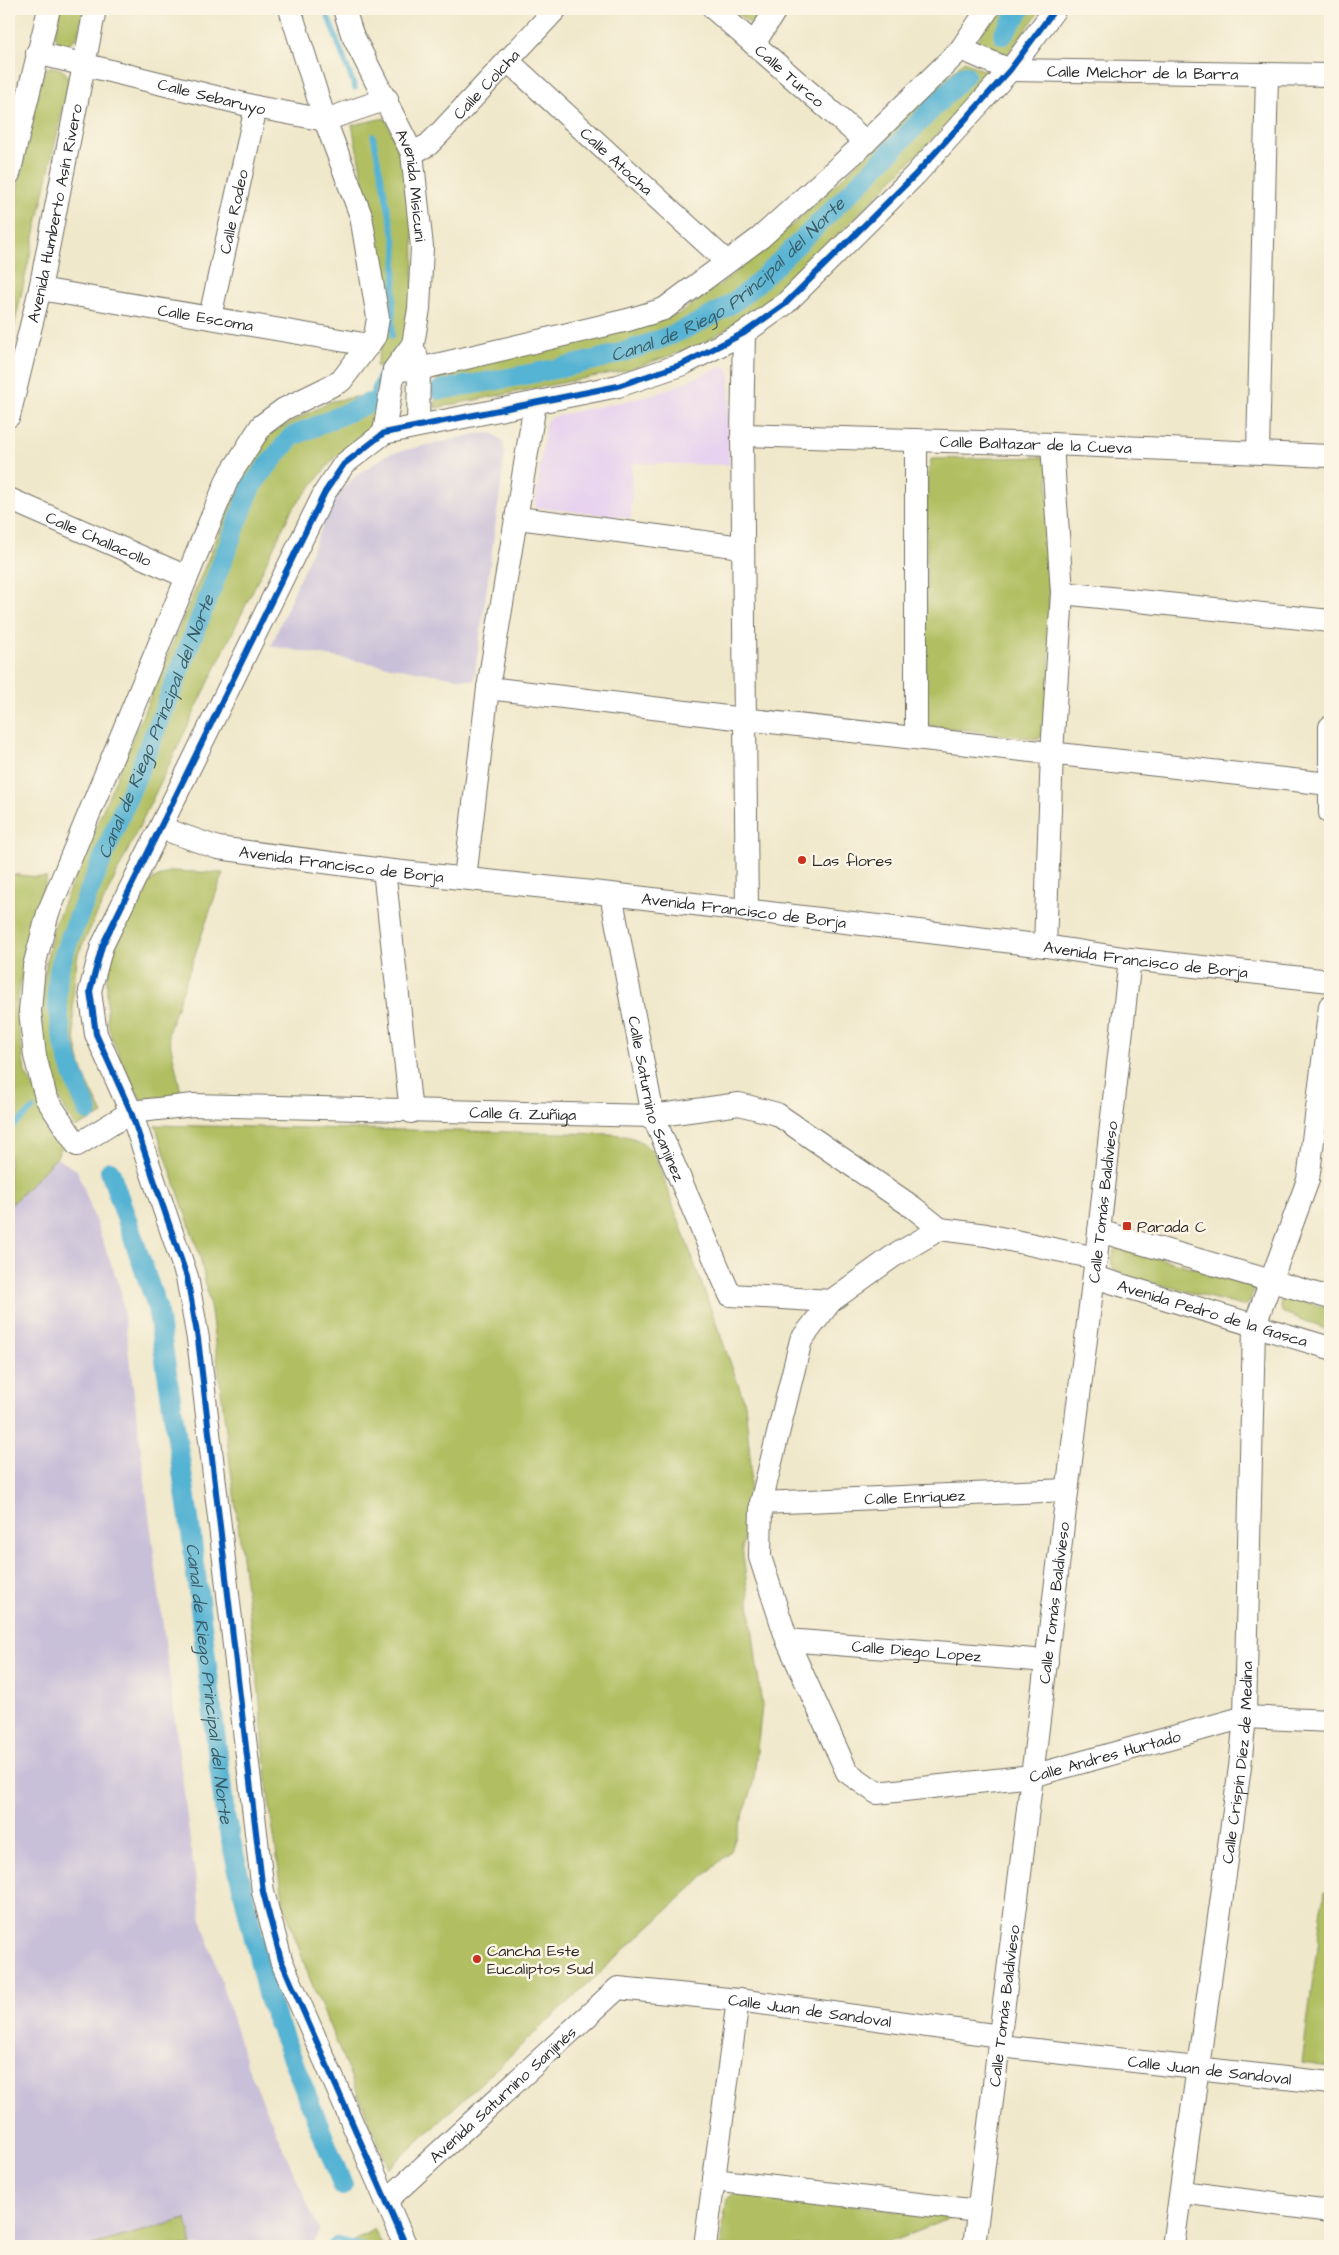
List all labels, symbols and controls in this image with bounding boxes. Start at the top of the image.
street label: Calle Turco [750,40,829,113]
street label: Calle Colcha [448,45,525,124]
street label: Calle Melchor de la Barra [1047,61,1239,86]
street label: Calle Sebaruyo [155,73,267,121]
street label: Avenida Humberto Asín Rivero [22,102,88,325]
street label: Calle Atocha [575,122,657,201]
street label: Avenida Misicuni [390,125,431,243]
street label: Calle Rodeo [214,167,254,256]
water label: Canal de Riego Principal del Norte [608,191,852,368]
street label: Calle Escoma [156,299,255,337]
street label: Calle Baltazar de la Cueva [939,431,1132,459]
street label: Calle Challacollo [42,506,155,572]
water label: Canal de Riego Principal del Norte [92,590,221,862]
street label: Avenida Francisco de Borja [238,841,445,888]
place label: Las flores [812,850,892,872]
marker: Las flores [796,854,808,866]
street label: Avenida Francisco de Borja [640,888,847,934]
street label: Avenida Francisco de Borja [1042,936,1249,984]
street label: Calle Saturnino Sanjinez [622,1014,690,1185]
street label: Calle G. Zuñiga [469,1102,576,1127]
street label: Calle Tomás Baldivieso [1083,1120,1123,1284]
place label: Parada C [1137,1216,1206,1238]
marker: Parada C [1121,1220,1133,1232]
street label: Avenida Pedro de la Gasca [1115,1275,1310,1353]
street label: Calle Enriquez [864,1484,966,1511]
street label: Calle Tomás Baldivieso [1034,1521,1075,1685]
water label: Canal de Riego Principal del Norte [179,1542,239,1828]
street label: Calle Diego Lopez [851,1635,982,1668]
street label: Calle Crispín Díez de Medina [1217,1661,1258,1865]
street label: Calle Andres Hurtado [1027,1725,1183,1788]
street label: Calle Tomás Baldivieso [984,1924,1026,2088]
place label: Cancha Este Eucaliptos Sud [487,1940,593,1980]
marker: Cancha Este Eucaliptos Sud [471,1953,483,1965]
street label: Calle Juan de Sandoval [727,1989,893,2033]
street label: Avenida Saturnino Sanjinés [425,2022,581,2168]
street label: Calle Juan de Sandoval [1127,2050,1293,2091]

